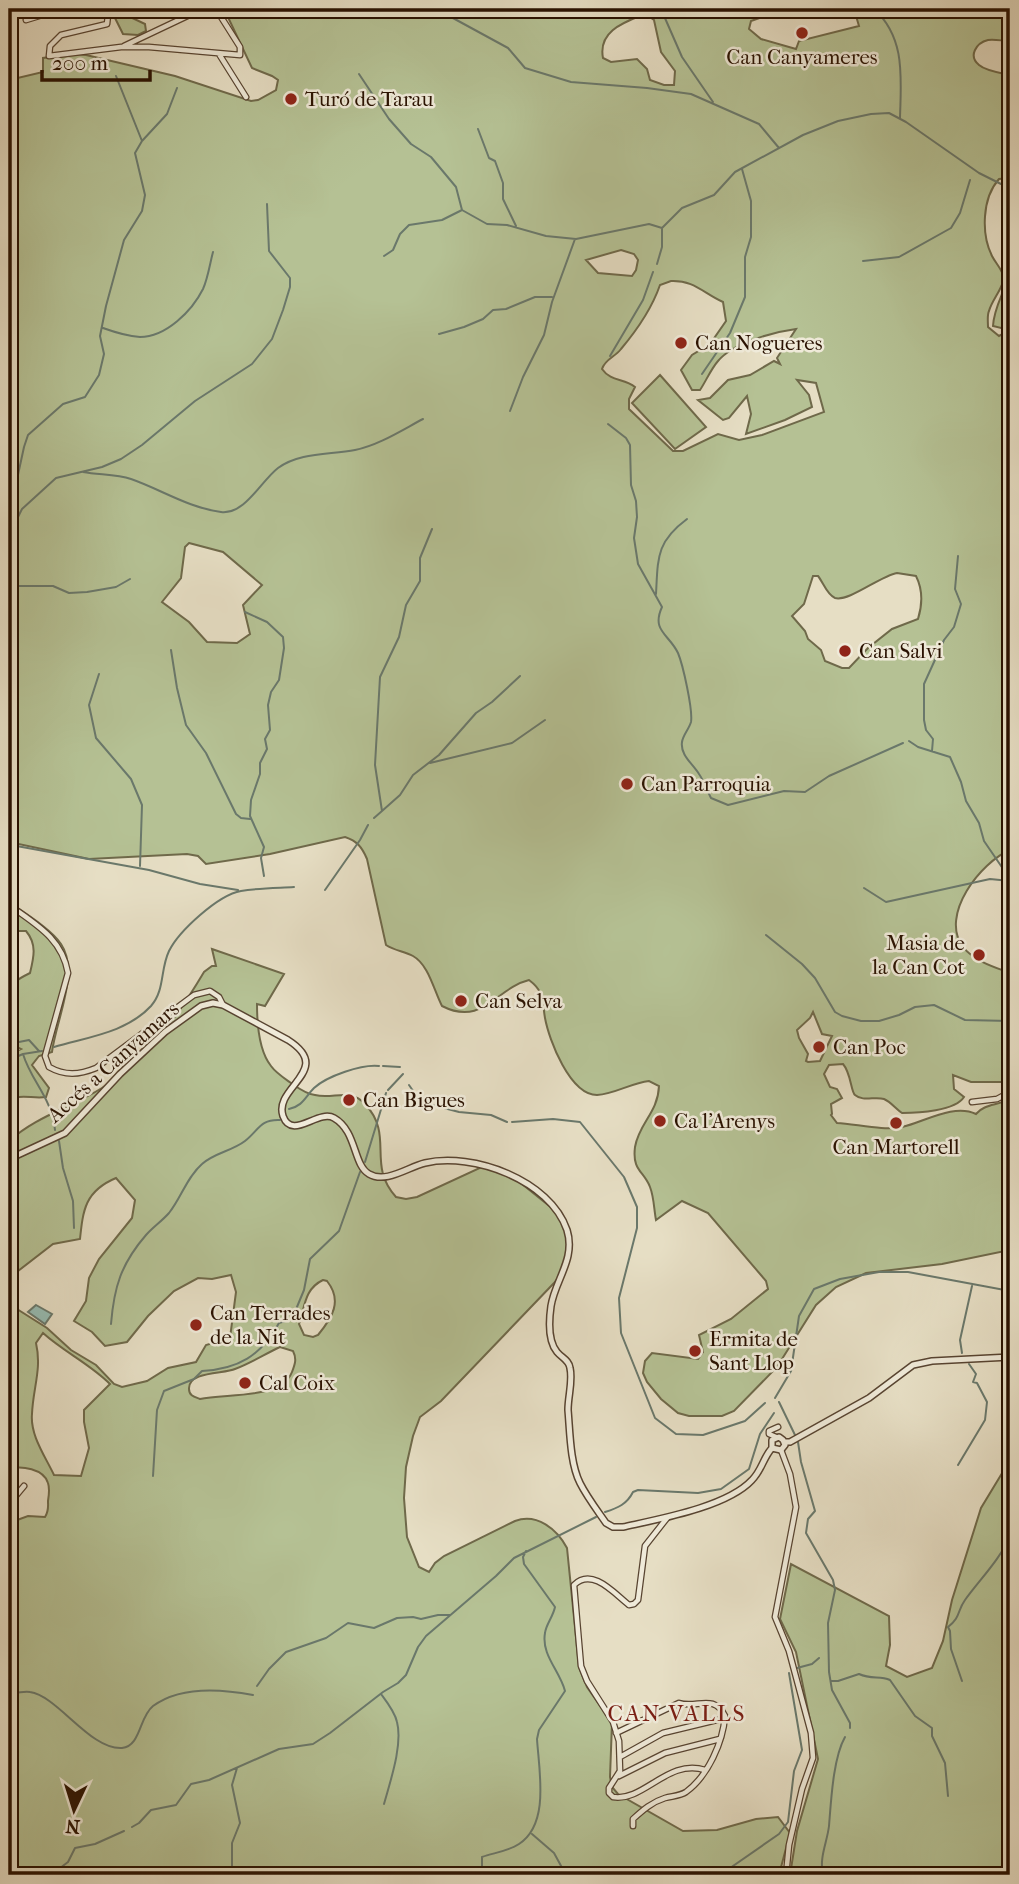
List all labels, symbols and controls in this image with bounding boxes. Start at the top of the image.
marker: Can Canyameres [794,25,810,41]
scale bar [42,38,150,82]
place label: Can Canyameres [726,45,878,69]
text: 200 m [52,51,108,75]
place label: Turó de Tarau [305,87,433,111]
marker: Turó de Tarau [283,91,299,107]
place label: Can Nogueres [695,331,823,355]
marker: Can Nogueres [673,335,689,351]
place label: Can Salvi [859,639,942,663]
marker: Can Salvi [837,643,853,659]
place label: Can Parroquia [641,772,771,796]
marker: Can Parroquia [619,776,635,792]
place label: Masia de la Can Cot [871,931,965,979]
marker: Masia de la Can Cot [971,947,987,963]
place label: Can Selva [475,989,563,1013]
marker: Can Selva [453,993,469,1009]
street label: Accés a Canyamars [41,996,184,1128]
place label: Can Poc [833,1035,906,1059]
marker: Can Poc [811,1039,827,1055]
place label: Can Bigues [363,1088,465,1112]
marker: Can Bigues [341,1092,357,1108]
place label: Ca l'Arenys [674,1109,775,1133]
marker: Ca l'Arenys [652,1113,668,1129]
marker: Can Martorell [888,1115,904,1131]
place label: Can Martorell [832,1135,960,1159]
place label: Can Terrades de la Nit [210,1301,331,1349]
marker: Can Terrades de la Nit [188,1317,204,1333]
place label: Ermita de Sant Llop [709,1327,798,1375]
marker: Ermita de Sant Llop [687,1343,703,1359]
place label: Cal Coix [259,1371,335,1395]
marker: Cal Coix [237,1375,253,1391]
district label: CAN VALLS [608,1700,746,1727]
north arrow [38,1776,108,1846]
text: N [64,1814,81,1837]

